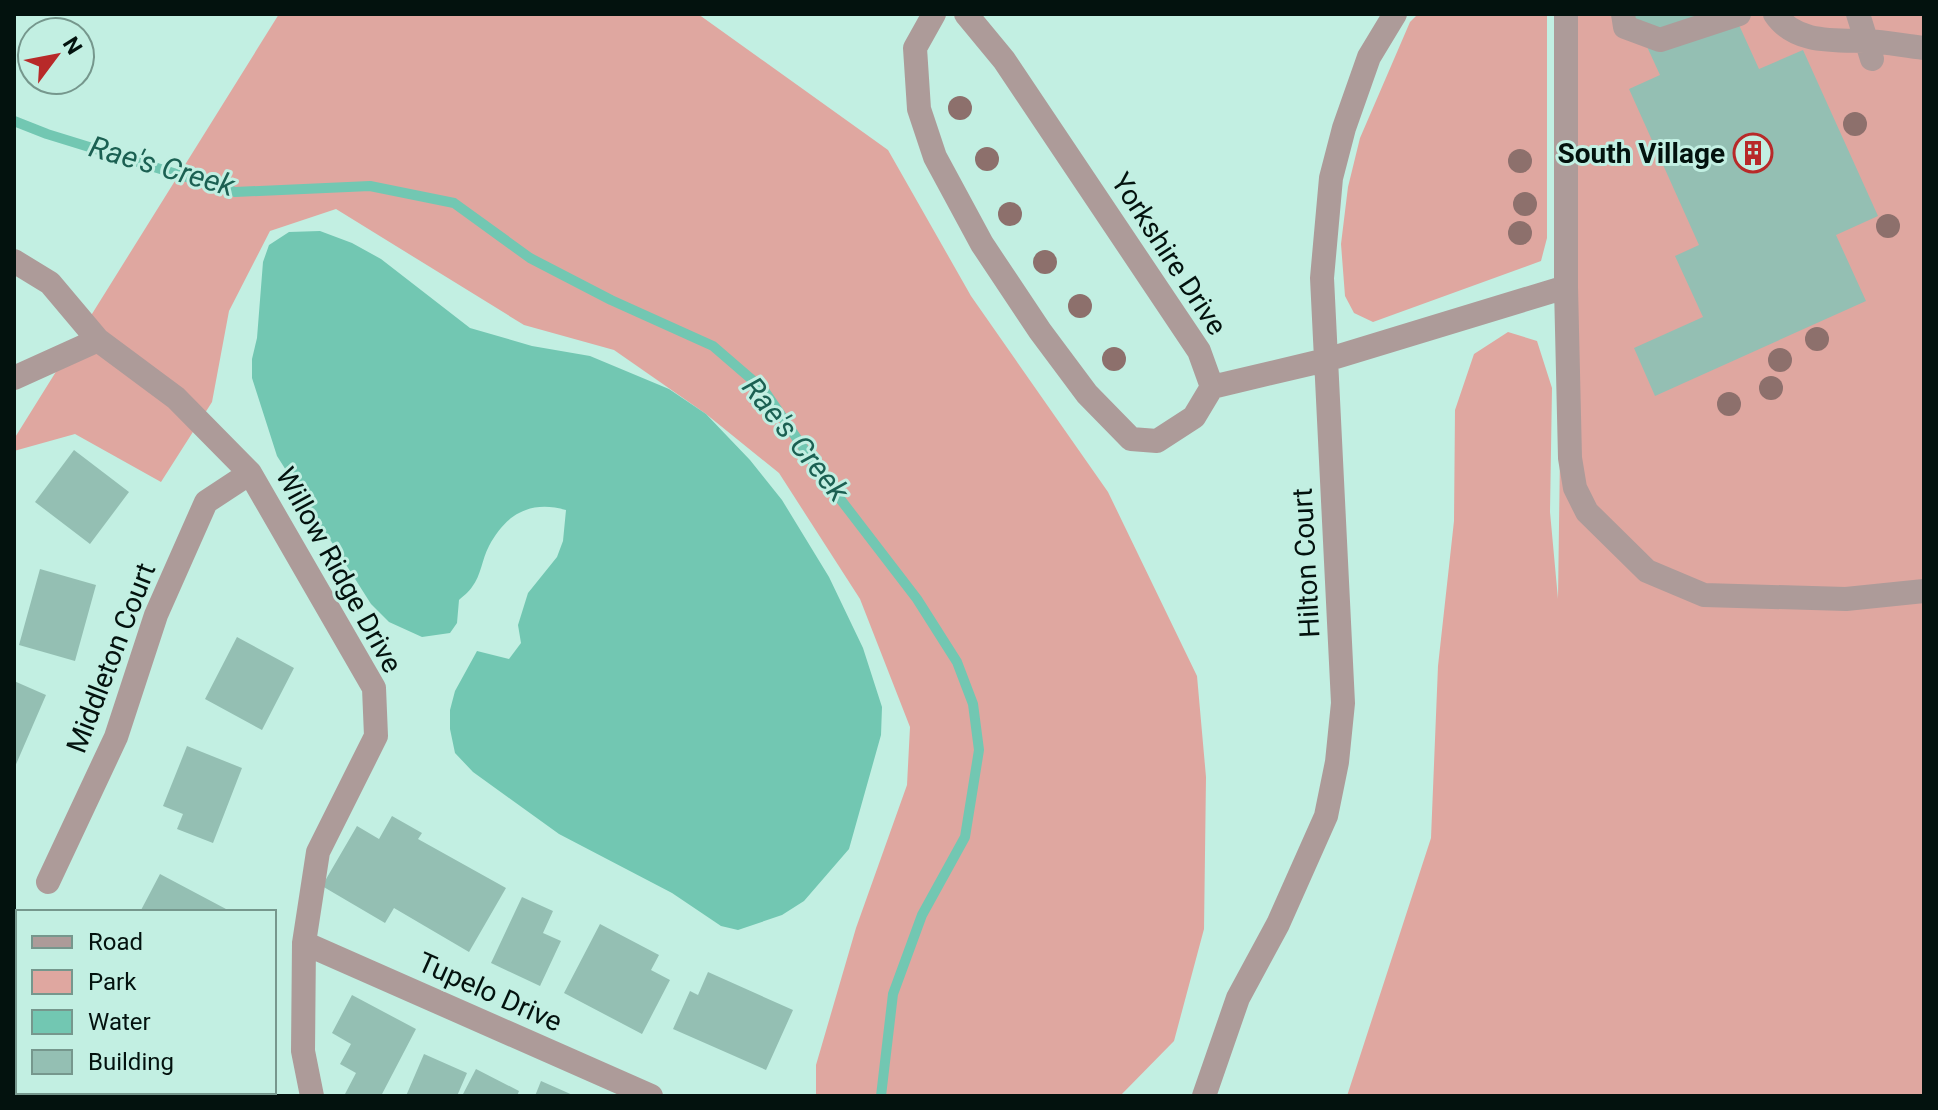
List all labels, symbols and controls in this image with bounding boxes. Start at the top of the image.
north arrow [16,16,96,96]
text: N [58,32,87,59]
water label: Rae's Creek [85,129,240,204]
building icon: South Village [1732,132,1774,174]
place label: South Village [1558,137,1725,170]
street label: Yorkshire Drive [1104,167,1234,341]
water label: Rae's Creek [735,370,857,509]
street label: Willow Ridge Drive [269,462,409,678]
street label: Hilton Court [1286,487,1326,639]
street label: Middleton Court [60,558,162,758]
legend [16,910,276,1094]
text: Road [88,928,143,956]
street label: Tupelo Drive [413,946,567,1038]
text: Park [88,968,137,996]
text: Water [88,1008,151,1036]
text: Building [88,1048,174,1076]

